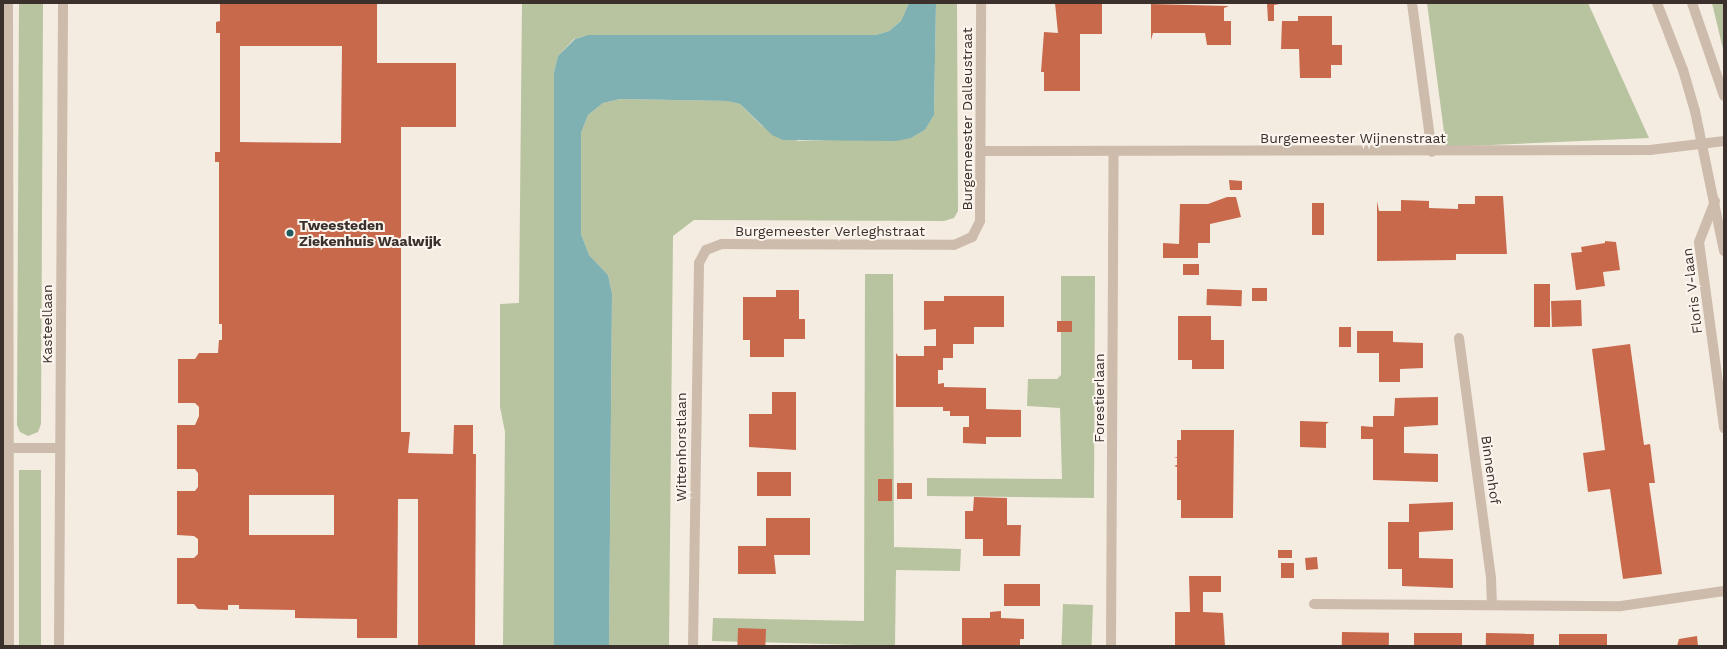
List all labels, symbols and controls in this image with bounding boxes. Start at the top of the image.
street label: Burgemeester Dalleustraat [959,27,975,211]
street label: Burgemeester Wijnenstraat [1260,130,1446,146]
place label: Tweesteden Ziekenhuis Waalwijk [299,217,442,250]
street label: Burgemeester Verleghstraat [735,223,925,239]
marker: Tweesteden Ziekenhuis Waalwijk [284,227,296,239]
street label: Floris V-laan [1678,247,1706,335]
street label: Kasteellaan [39,284,55,364]
street label: Forestierlaan [1091,353,1107,443]
street label: Wittenhorstlaan [673,392,689,502]
street label: Binnenhof [1478,434,1504,506]

